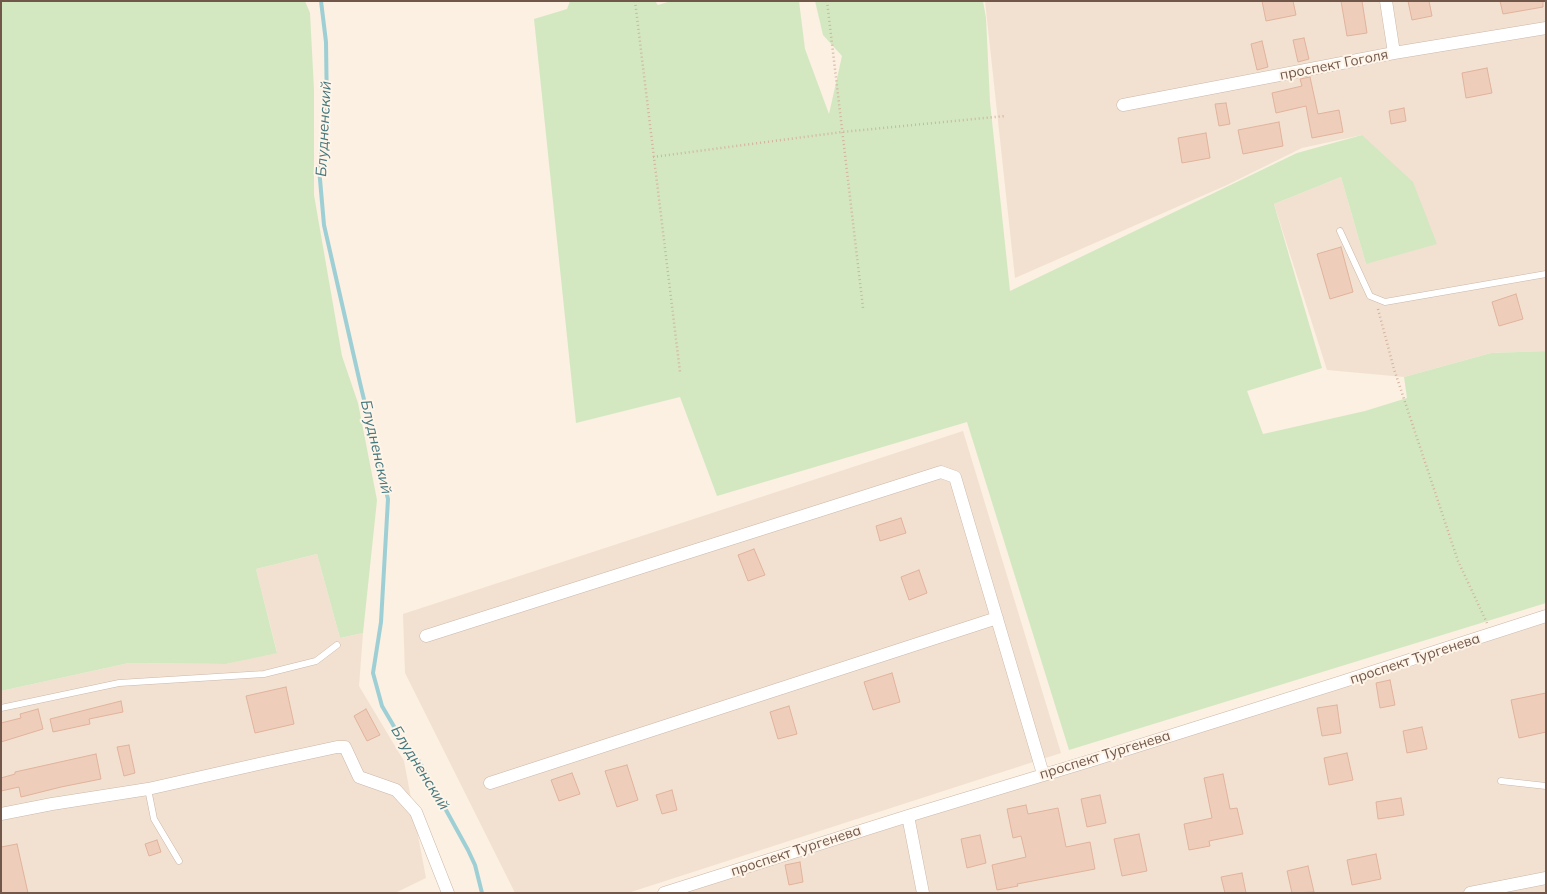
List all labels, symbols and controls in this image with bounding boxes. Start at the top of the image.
street label: проспект Гоголя [1278,46,1390,84]
water label: Блудненский [313,81,335,177]
water label: Блудненский [356,398,396,496]
street label: проспект Тургенева [1348,630,1482,688]
water label: Блудненский [387,723,453,813]
street label: проспект Тургенева [1038,727,1172,783]
street label: проспект Тургенева [729,822,863,880]

